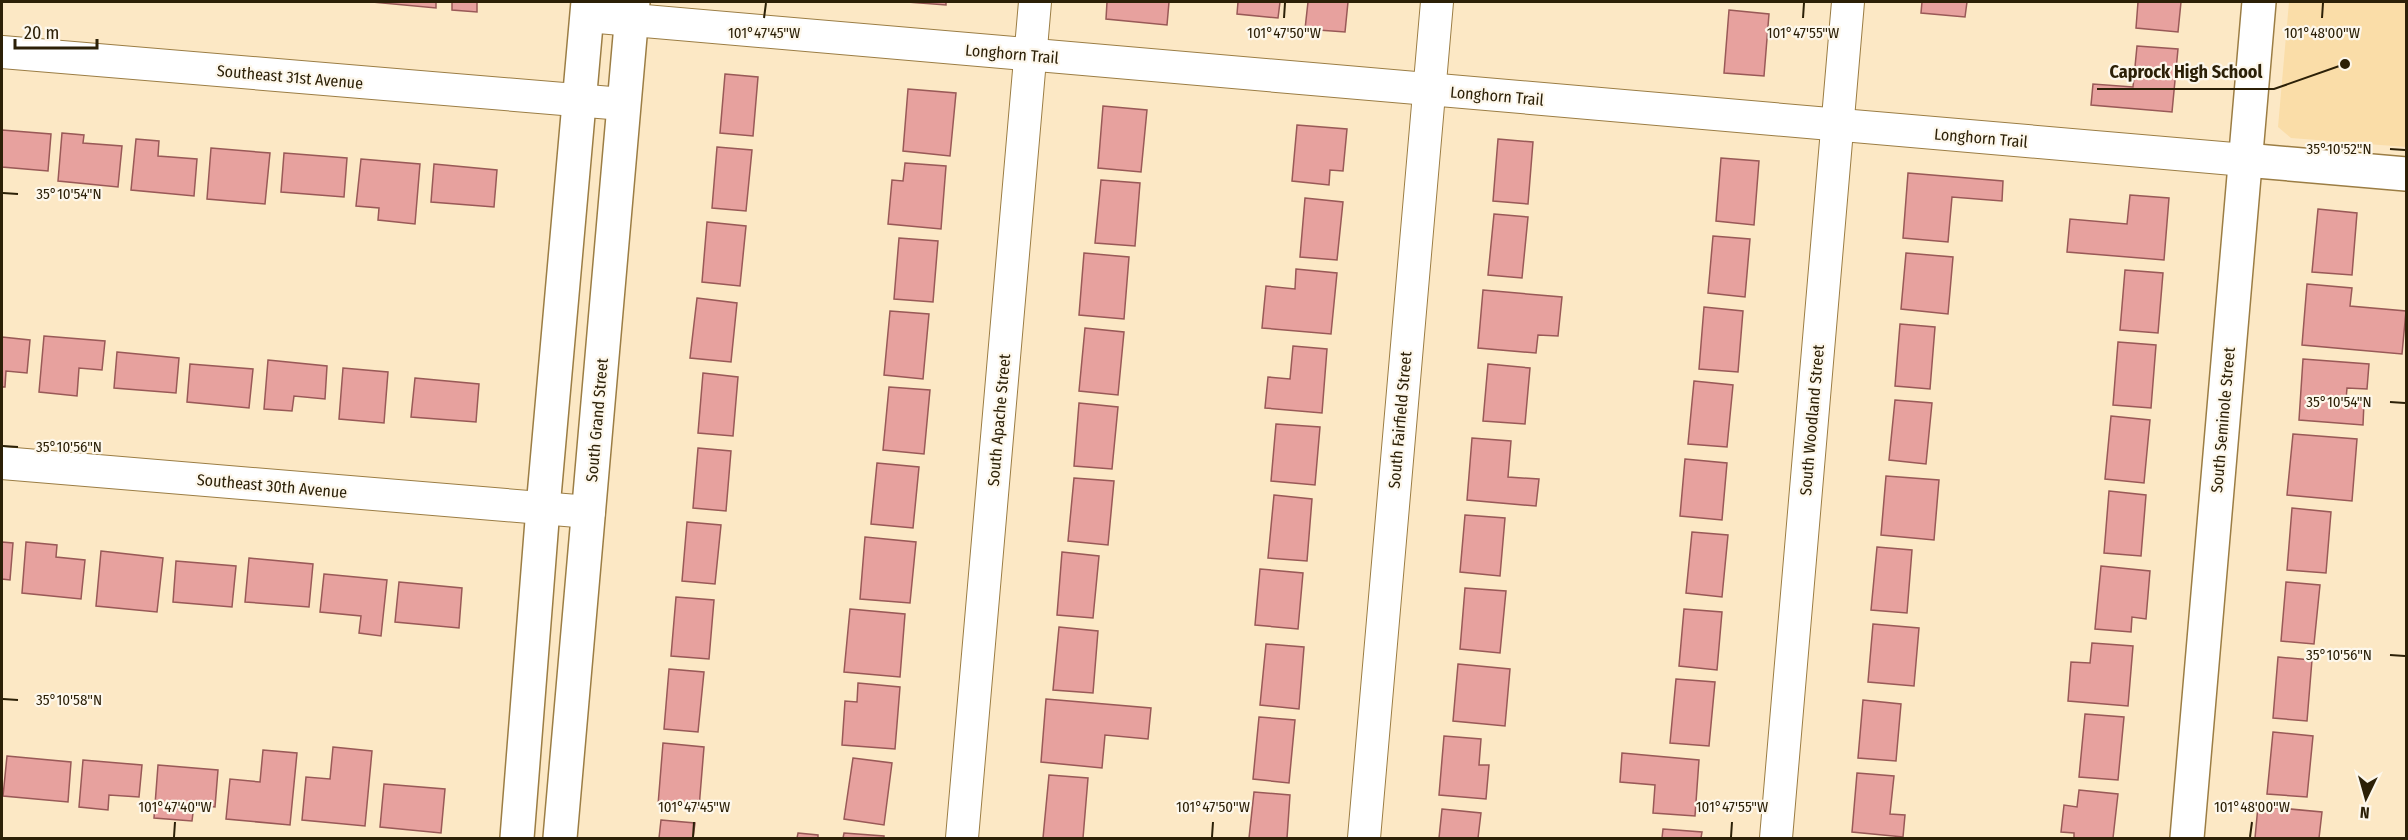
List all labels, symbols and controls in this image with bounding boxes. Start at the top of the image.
scale bar [15,12,98,50]
text: 20 m [24,22,59,44]
text: 101°47'45"W [728,24,800,42]
text: 101°47'50"W [1247,24,1321,42]
text: 101°47'55"W [1767,24,1839,42]
text: 101°48'00"W [2284,24,2360,42]
street label: Longhorn Trail [964,40,1060,68]
callout: Caprock High School [2097,53,2274,89]
street label: Southeast 31st Avenue [216,61,364,93]
text: Caprock High School [2110,61,2262,83]
street label: Longhorn Trail [1449,82,1545,110]
street label: Longhorn Trail [1933,124,2029,152]
text: 35°10'52"N [2306,140,2372,158]
text: 35°10'54"N [36,185,102,203]
street label: South Woodland Street [1796,343,1828,496]
street label: South Seminole Street [2207,346,2239,494]
street label: South Fairfield Street [1385,350,1416,489]
street label: South Apache Street [984,352,1014,487]
street label: South Grand Street [582,356,612,483]
text: 35°10'54"N [2306,393,2372,411]
text: 35°10'56"N [36,438,102,456]
street label: Southeast 30th Avenue [196,470,348,502]
text: 35°10'56"N [2306,646,2372,664]
text: 35°10'58"N [36,691,102,709]
north arrow [2336,768,2396,828]
text: 101°47'40"W [138,798,212,816]
text: 101°47'45"W [658,798,730,816]
text: 101°47'50"W [1176,798,1250,816]
text: 101°47'55"W [1696,798,1768,816]
text: 101°48'00"W [2214,798,2290,816]
text: N [2359,803,2370,822]

